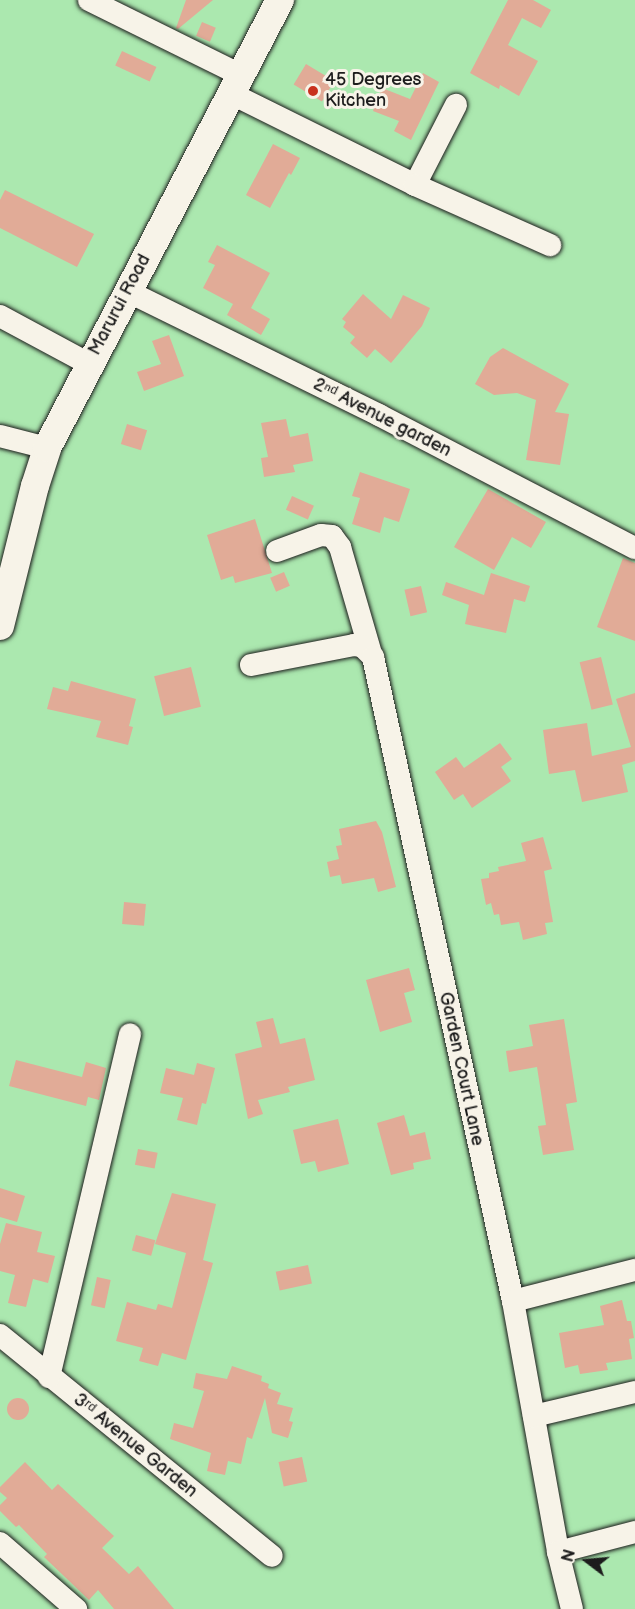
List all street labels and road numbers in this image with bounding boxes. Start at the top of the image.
street label: Marurui Road [84,251,156,359]
street label: 2ⁿᵈ Avenue garden [309,374,455,462]
street label: Garden Court Lane [434,990,488,1148]
street label: 3ʳᵈ Avenue Garden [69,1389,201,1503]

